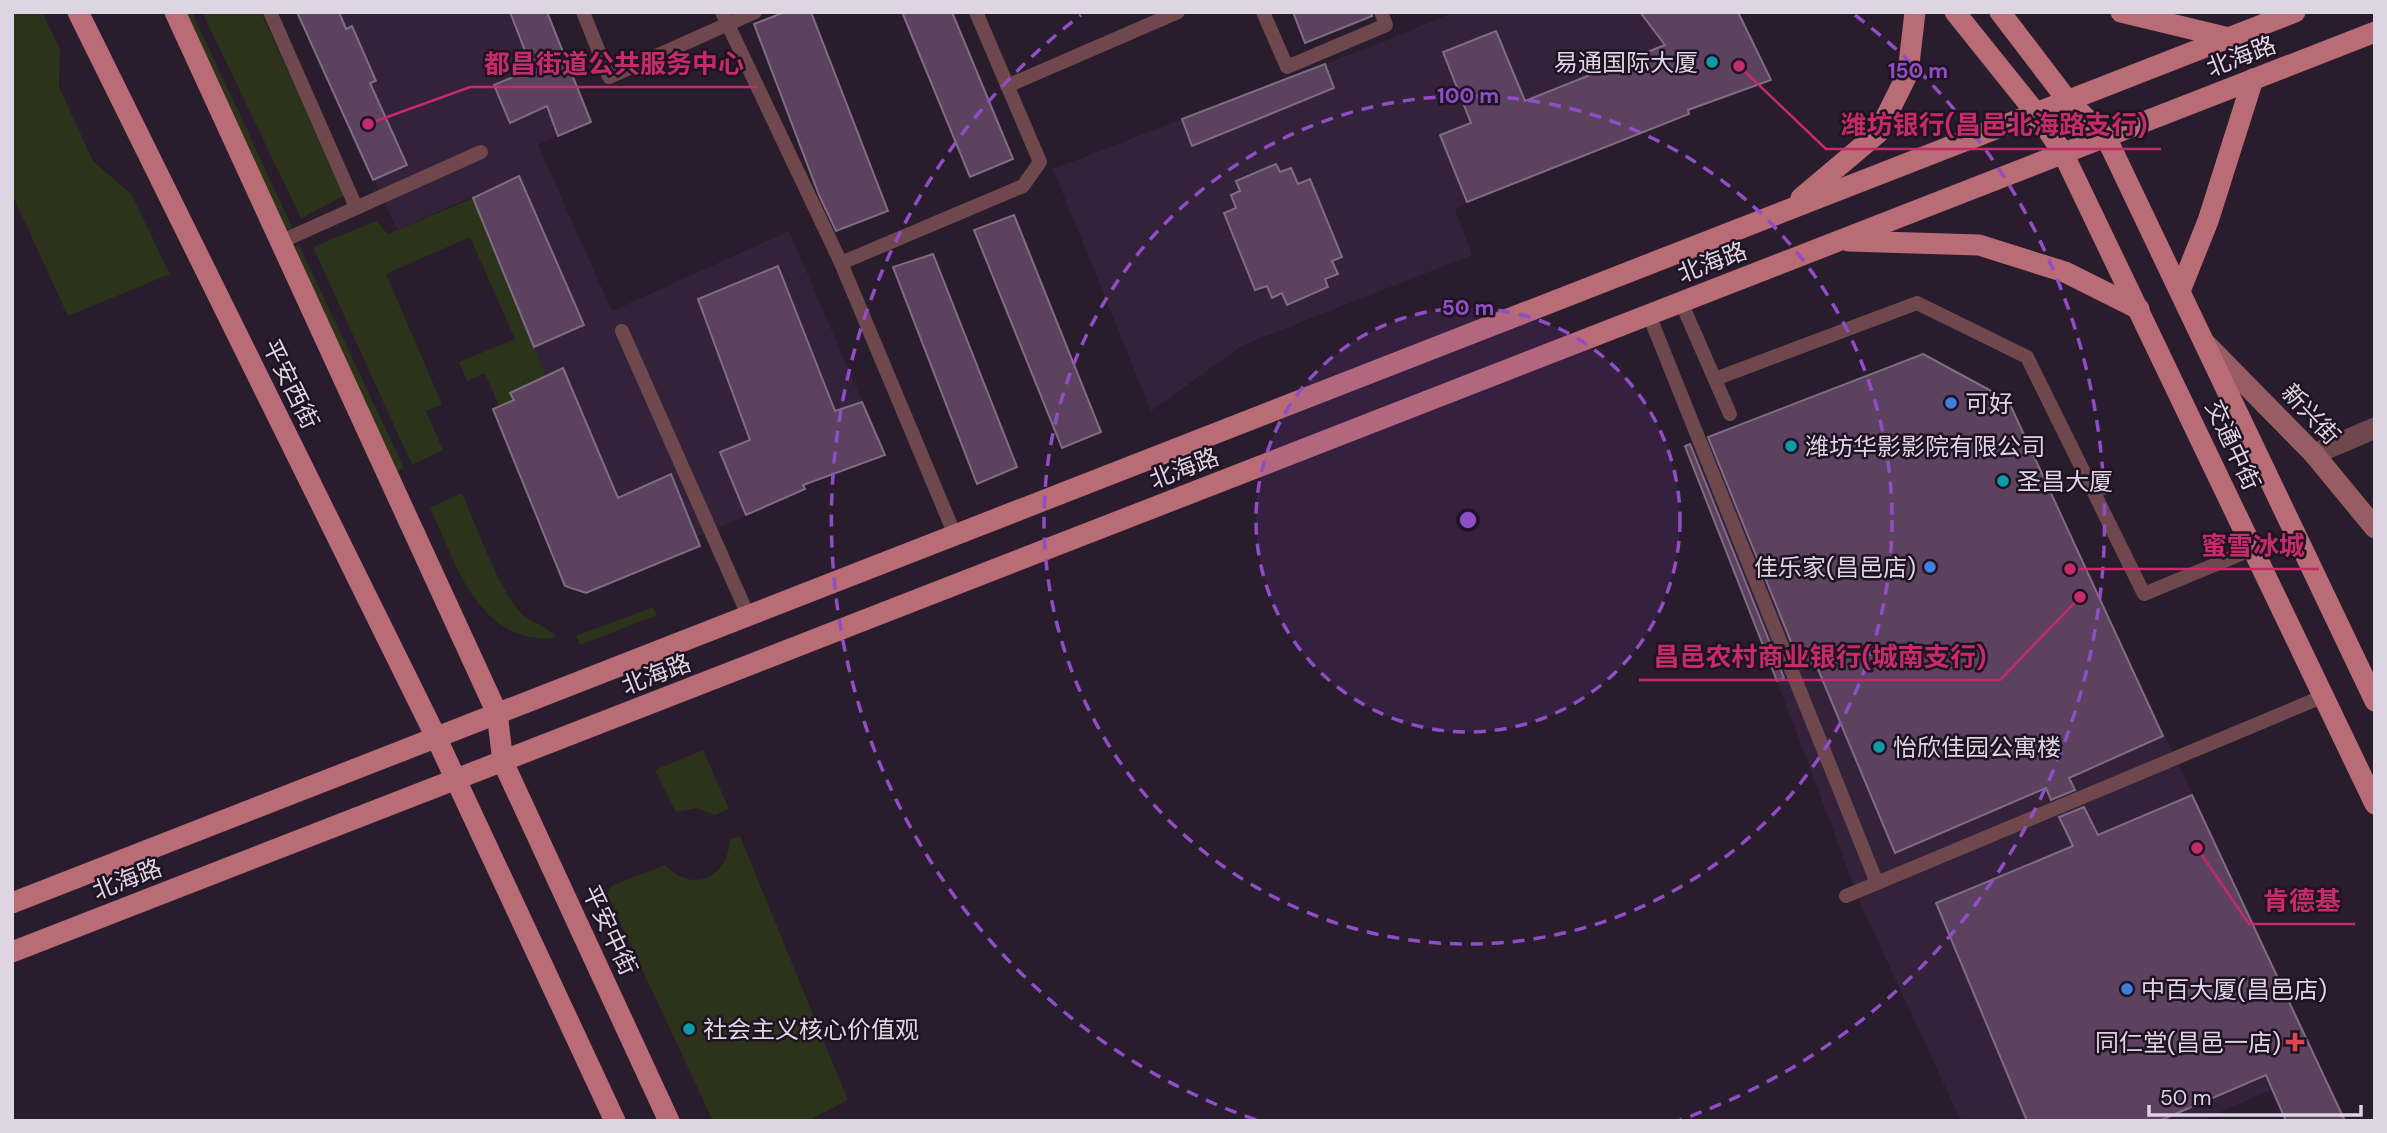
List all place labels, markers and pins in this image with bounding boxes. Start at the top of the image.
callout: 都昌街道公共服务中心 [470,40,758,87]
place label: 易通国际大厦 [1554,47,1698,78]
marker: 易通国际大厦 [1704,54,1720,70]
callout: 潍坊银行(昌邑北海路支行) [1826,102,2161,149]
place label: 可好 [1965,388,2013,419]
marker: 可好 [1943,395,1959,411]
place label: 潍坊华影影院有限公司 [1805,431,2045,462]
marker: 潍坊华影影院有限公司 [1783,438,1799,454]
place label: 圣昌大厦 [2017,466,2113,497]
marker: 圣昌大厦 [1995,473,2011,489]
centre of rings [1456,508,1480,532]
callout: 蜜雪冰城 [2187,522,2319,569]
place label: 佳乐家(昌邑店) [1754,552,1916,583]
marker: 佳乐家(昌邑店) [1922,559,1938,575]
callout: 昌邑农村商业银行(城南支行) [1639,633,2000,680]
place label: 怡欣佳园公寓楼 [1893,732,2061,763]
marker: 怡欣佳园公寓楼 [1871,739,1887,755]
callout: 肯德基 [2249,877,2355,924]
place label: 中百大厦(昌邑店) [2141,974,2327,1005]
marker: 中百大厦(昌邑店) [2119,981,2135,997]
place label: 社会主义核心价值观 [703,1014,919,1045]
marker: 社会主义核心价值观 [681,1021,697,1037]
place label: 同仁堂(昌邑一店) [2095,1027,2281,1058]
marker: 同仁堂(昌邑一店) [2287,1034,2303,1050]

